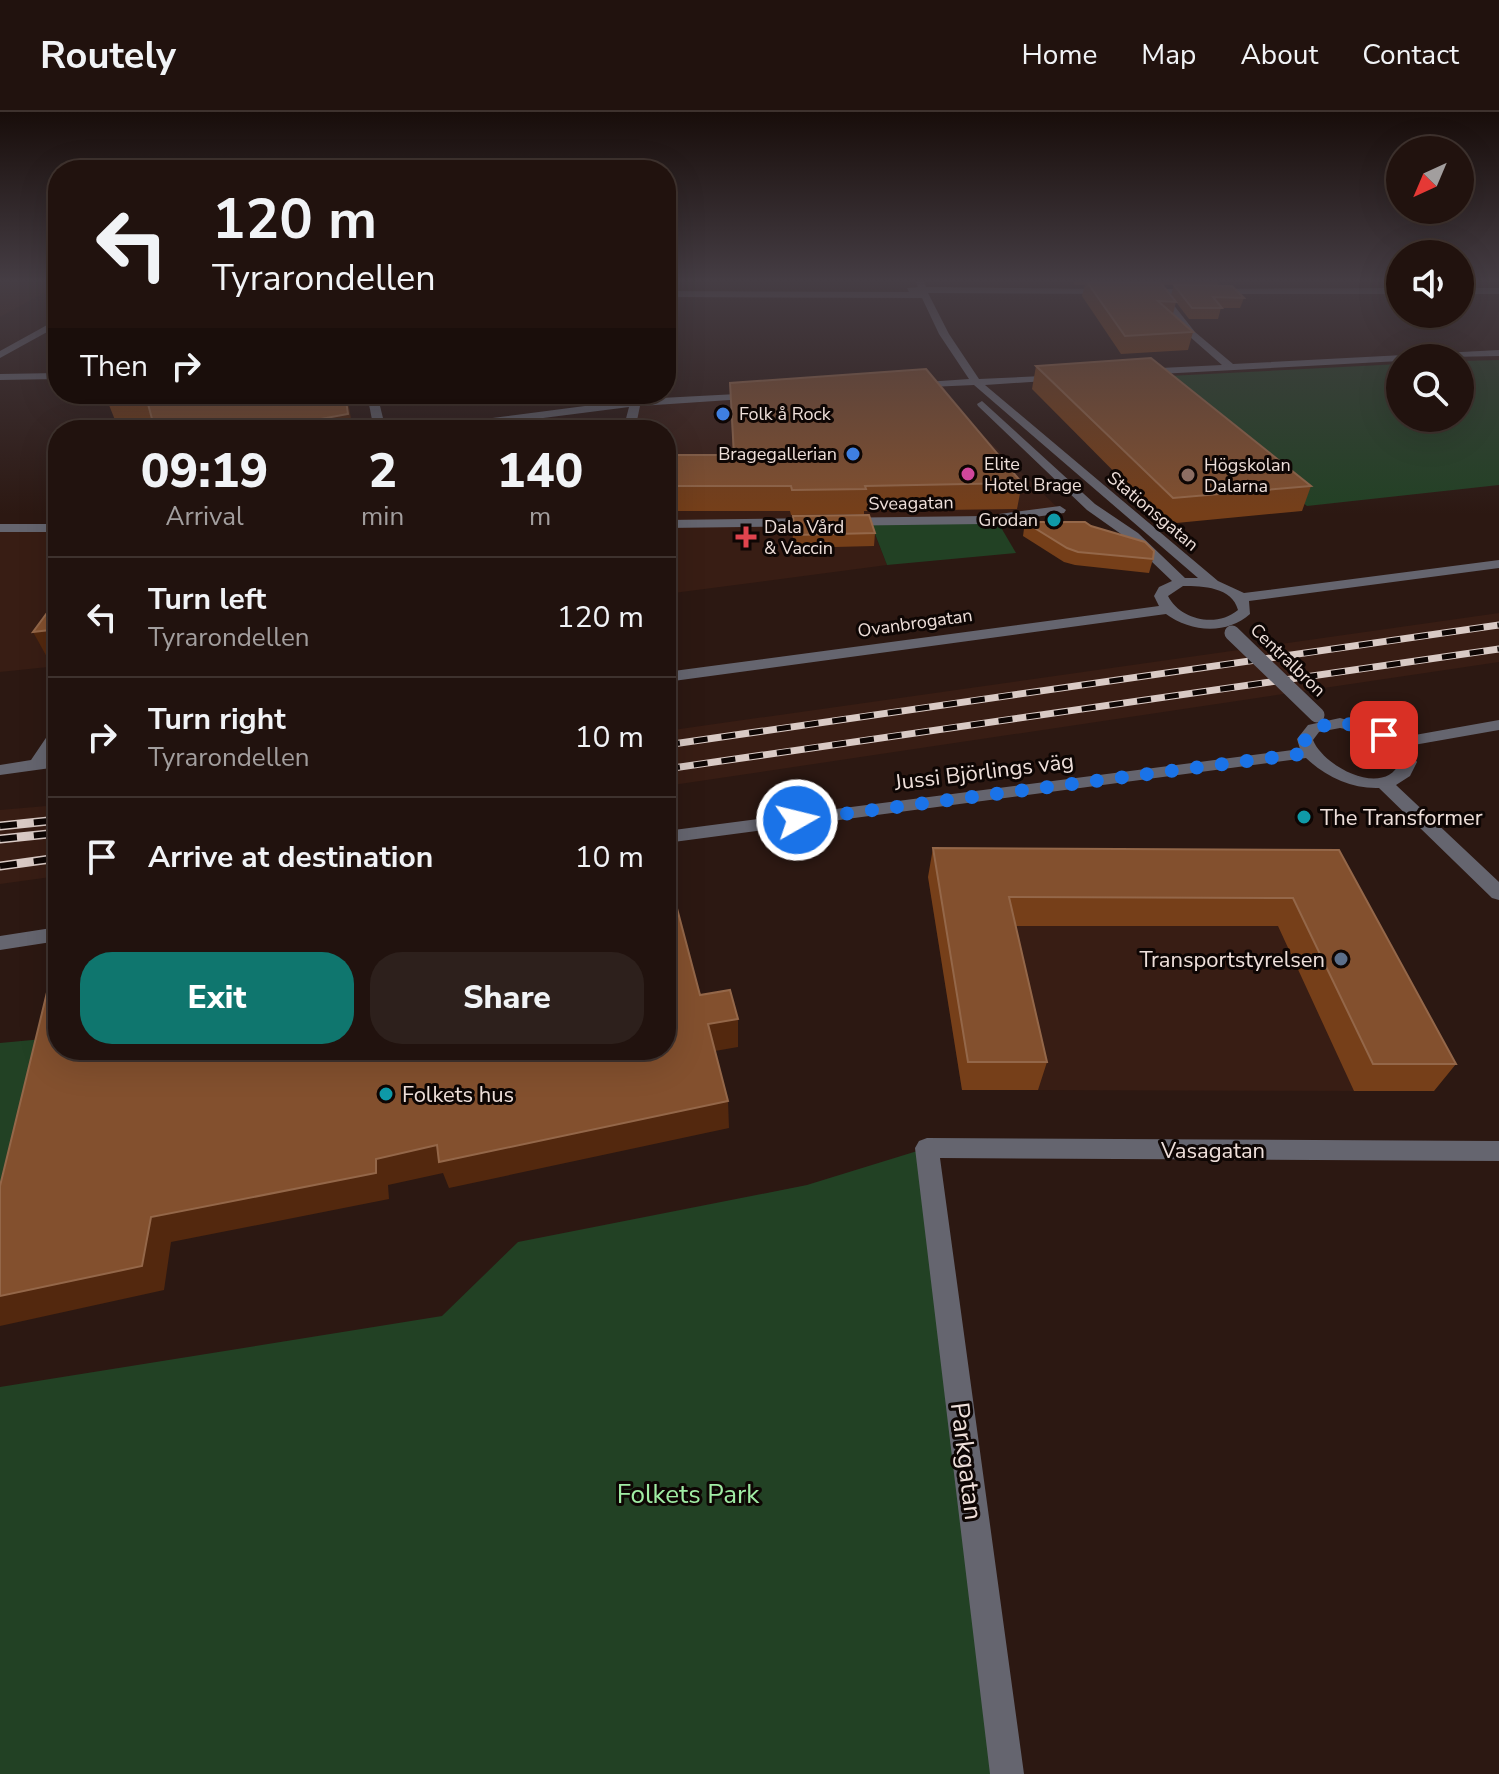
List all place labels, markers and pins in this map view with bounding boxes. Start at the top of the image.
place label: Folk å Rock [739,402,832,426]
marker: Folk å Rock [714,405,732,423]
place label: Bragegallerian [718,442,837,466]
marker: Bragegallerian [844,445,862,463]
place label: Elite Hotel Brage [984,452,1082,497]
place label: Högskolan Dalarna [1204,453,1291,498]
marker: Elite Hotel Brage [959,465,977,483]
marker: Högskolan Dalarna [1179,466,1197,484]
place label: Grodan [978,508,1038,532]
marker: Grodan [1045,511,1063,529]
place label: Dala Vård & Vaccin [764,515,844,560]
marker: Dala Vård & Vaccin [735,526,757,548]
pin [1350,701,1418,769]
place label: The Transformer [1320,803,1483,833]
marker: The Transformer [1295,808,1313,826]
place label: Transportstyrelsen [1139,945,1325,975]
marker: Transportstyrelsen [1332,950,1350,968]
place label: Folkets hus [402,1080,514,1110]
marker: Folkets hus [377,1085,395,1103]

